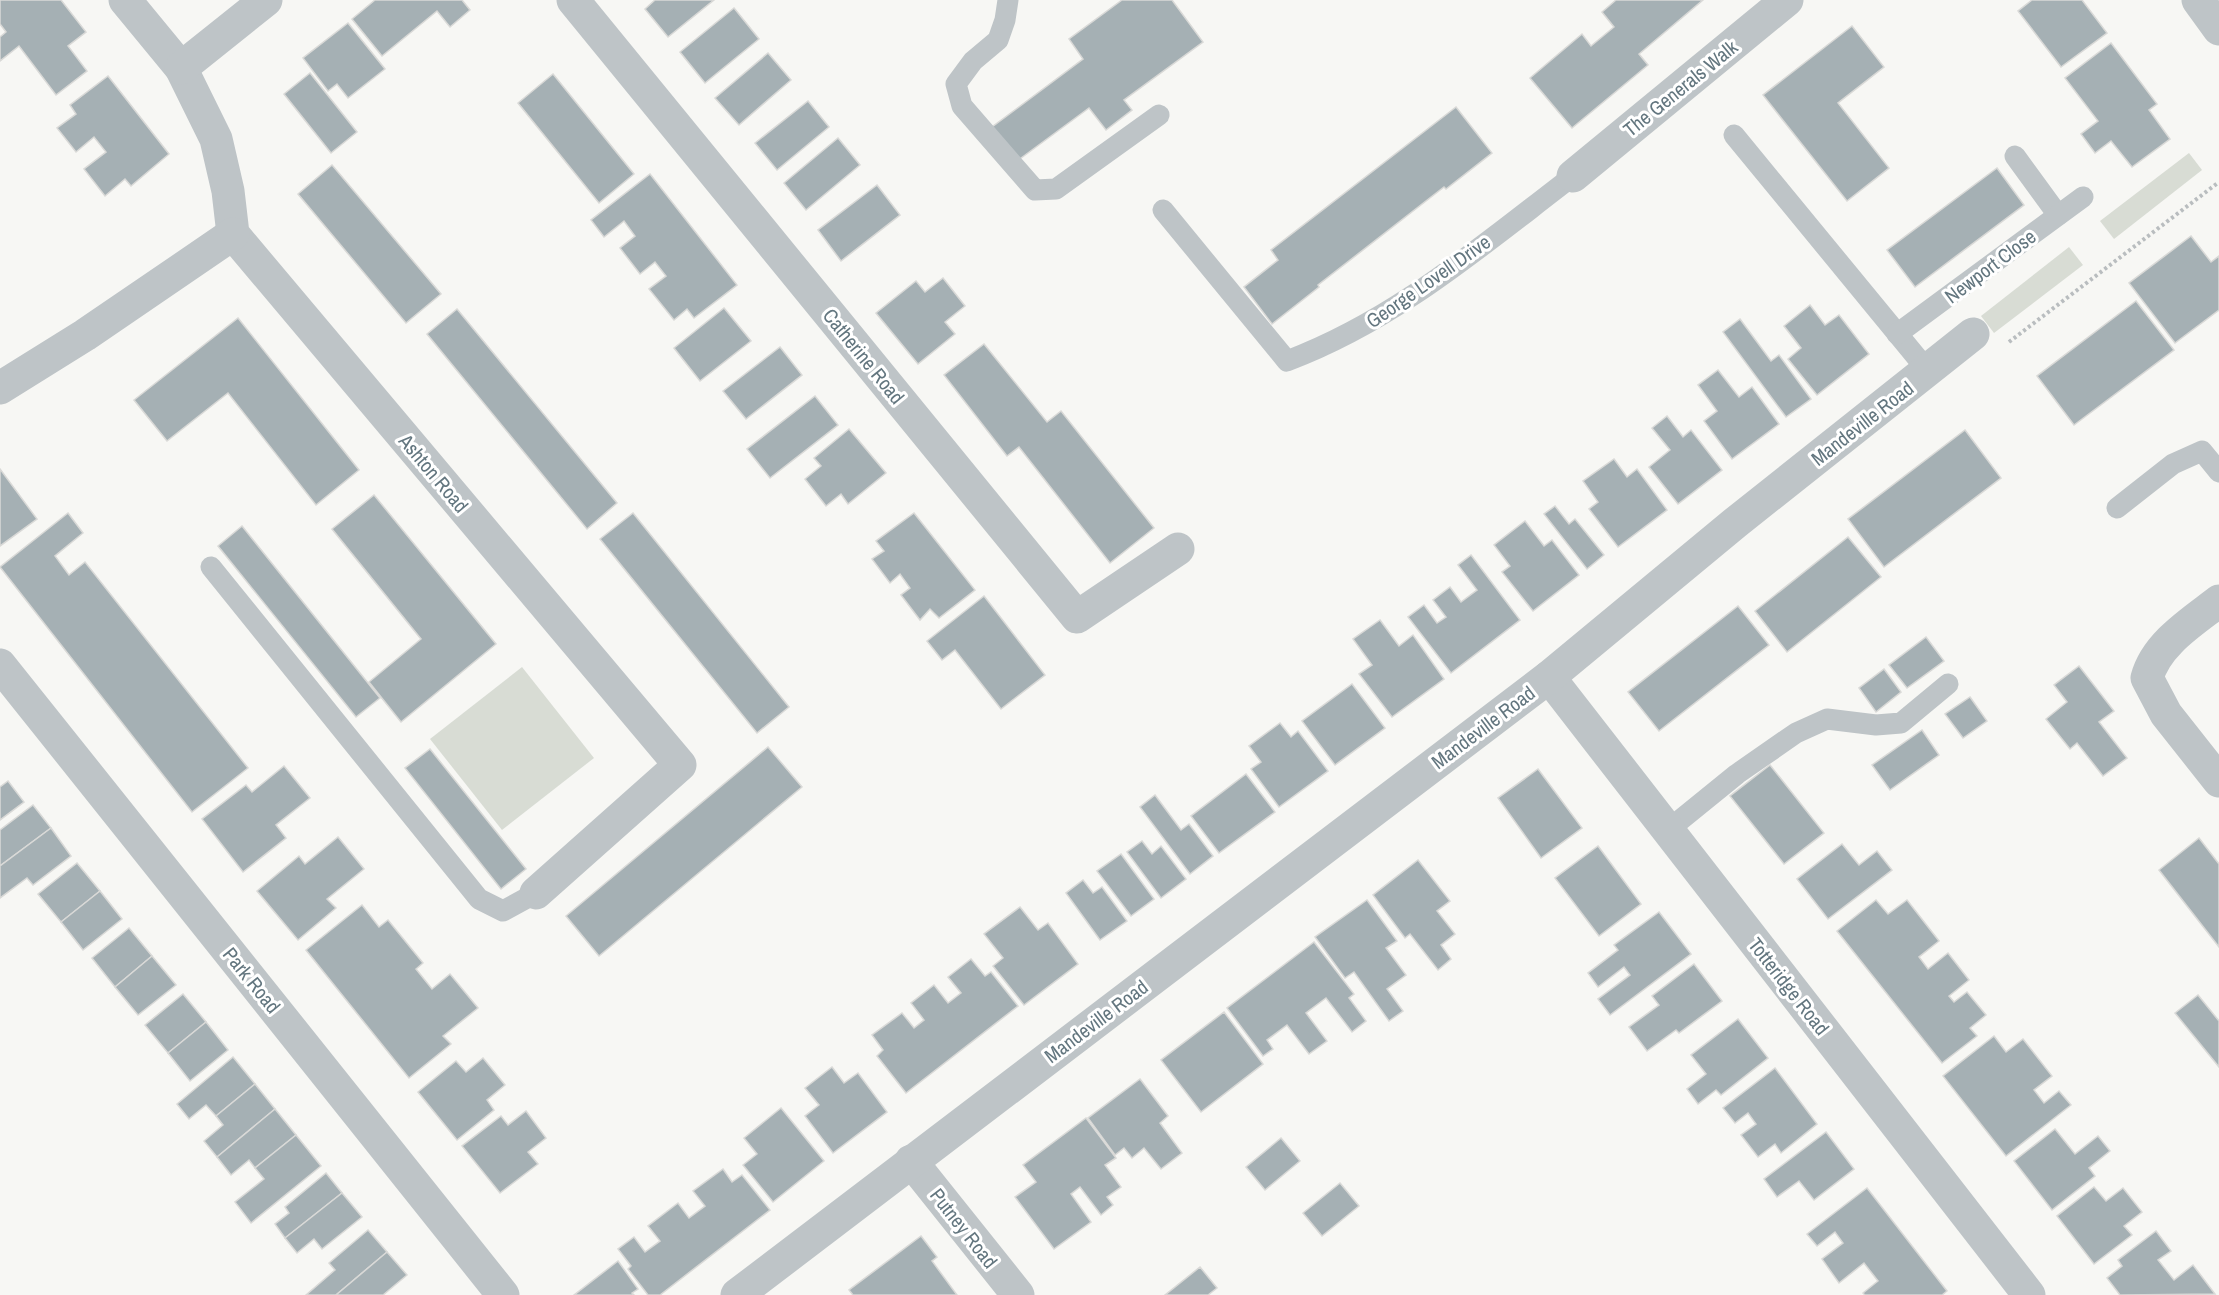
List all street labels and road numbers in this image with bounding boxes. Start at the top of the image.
street label: The Generals Walk [1617,33,1743,142]
street label: Newport Close [1939,223,2041,309]
street label: George Lovell Drive [1361,228,1495,334]
street label: Catherine Road [817,303,911,409]
street label: Mandeville Road [1805,374,1919,472]
street label: Ashton Road [393,427,475,518]
street label: Mandeville Road [1426,679,1540,775]
street label: Totteridge Road [1742,932,1836,1040]
street label: Park Road [217,941,287,1019]
street label: Mandeville Road [1039,973,1153,1069]
street label: Putney Road [924,1182,1004,1274]

